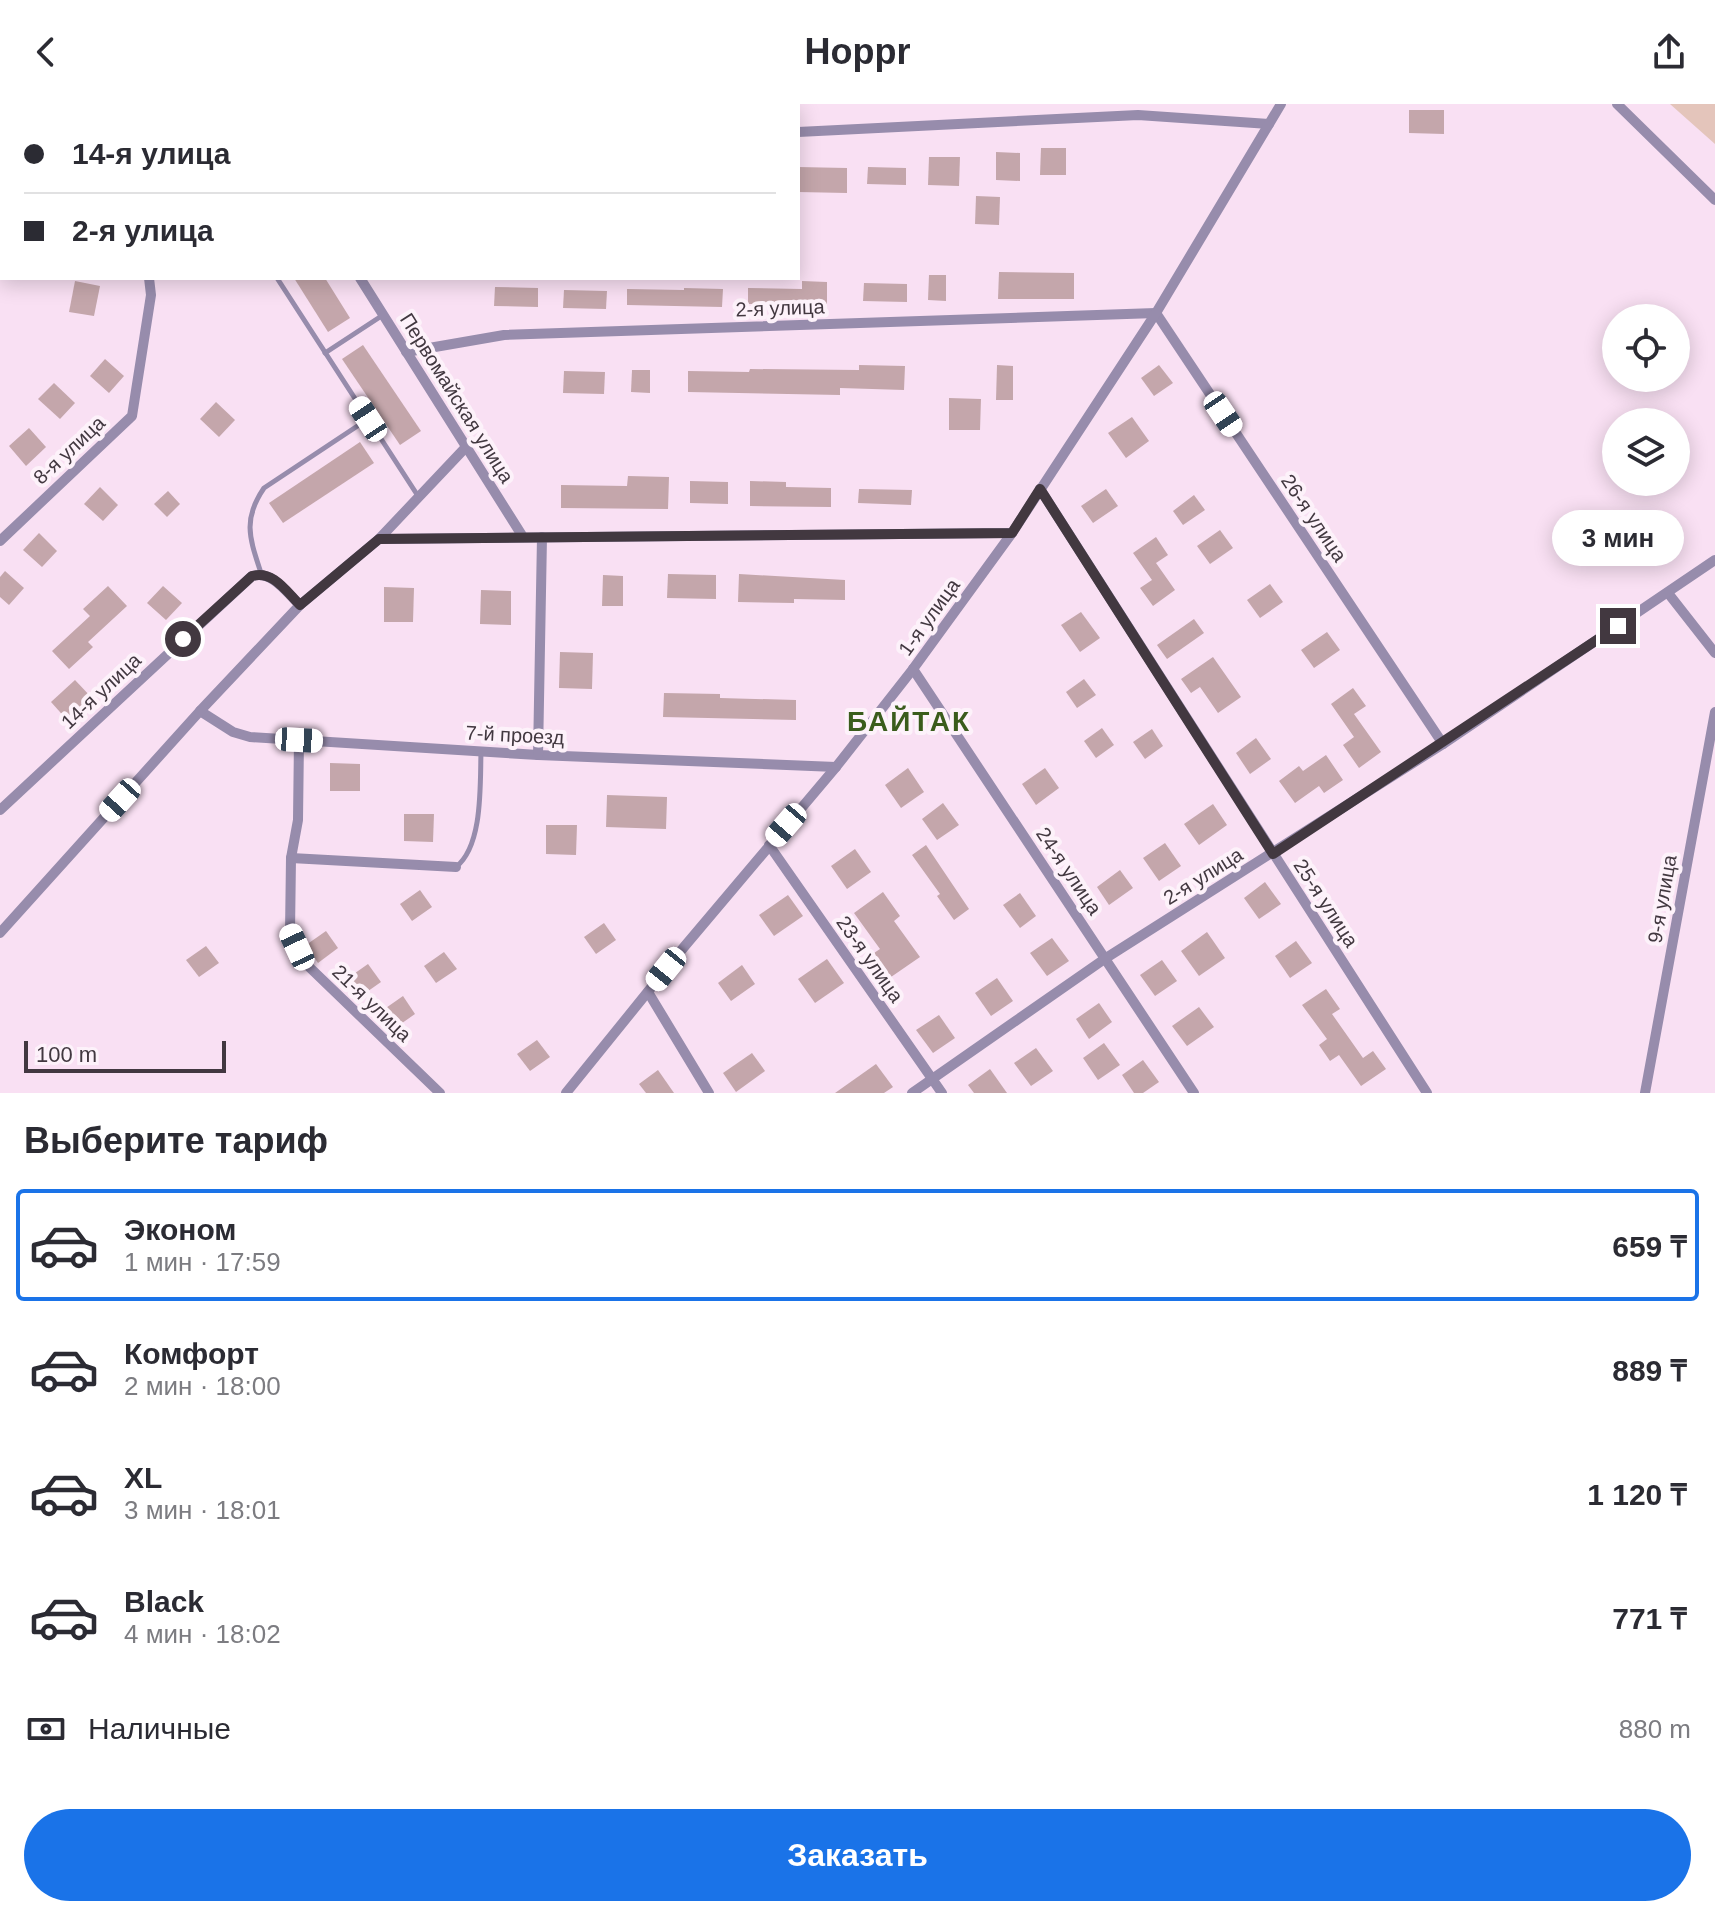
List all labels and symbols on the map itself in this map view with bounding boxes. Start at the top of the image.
street label: 2-я улица [735,295,826,321]
street label: Первомайская улица [396,309,519,488]
car [1200,387,1246,441]
car [345,392,391,446]
street label: 8-я улица [29,411,110,488]
street label: 26-я улица [1277,470,1352,566]
callout: 3 мин [1552,510,1684,566]
street label: 1-я улица [894,574,965,660]
route end [1600,608,1636,644]
route start [165,621,201,657]
street label: 14-я улица [57,648,146,733]
district label: БАЙТАК [847,705,971,737]
street label: 7-й проезд [465,721,565,749]
car [274,727,324,753]
car [95,774,145,826]
car [761,799,811,851]
street label: 24-я улица [1032,823,1107,919]
street label: 2-я улица [1159,843,1247,909]
street label: 9-я улица [1643,852,1681,945]
street label: 25-я улица [1289,855,1363,952]
street label: 23-я улица [832,912,908,1007]
car [276,920,318,974]
car [642,943,690,995]
street label: 21-я улица [328,960,416,1046]
scale bar [24,1037,226,1073]

